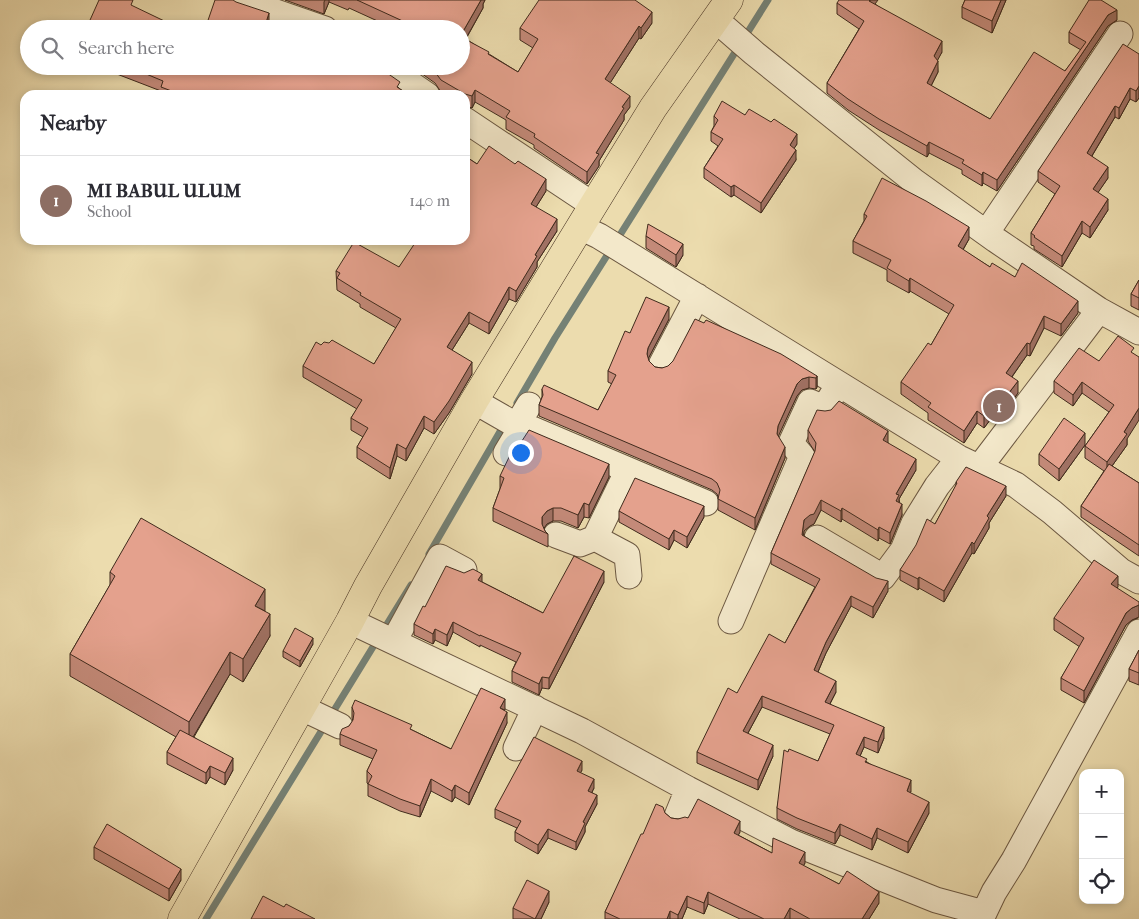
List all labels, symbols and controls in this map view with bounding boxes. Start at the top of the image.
search box [20,20,470,75]
icon: search [38,34,66,62]
text: Search here [78,37,174,59]
text: Nearby [40,111,106,135]
text: MI BABUL ULUM [87,180,241,202]
text: 1 [53,191,59,210]
text: 140 m [409,191,450,210]
text: School [87,202,132,221]
pin: 1 [983,387,1015,425]
your location [508,440,534,466]
map controls [1079,769,1124,904]
button: + [1079,769,1124,814]
button: − [1079,814,1124,859]
button: locate [1079,859,1124,904]

